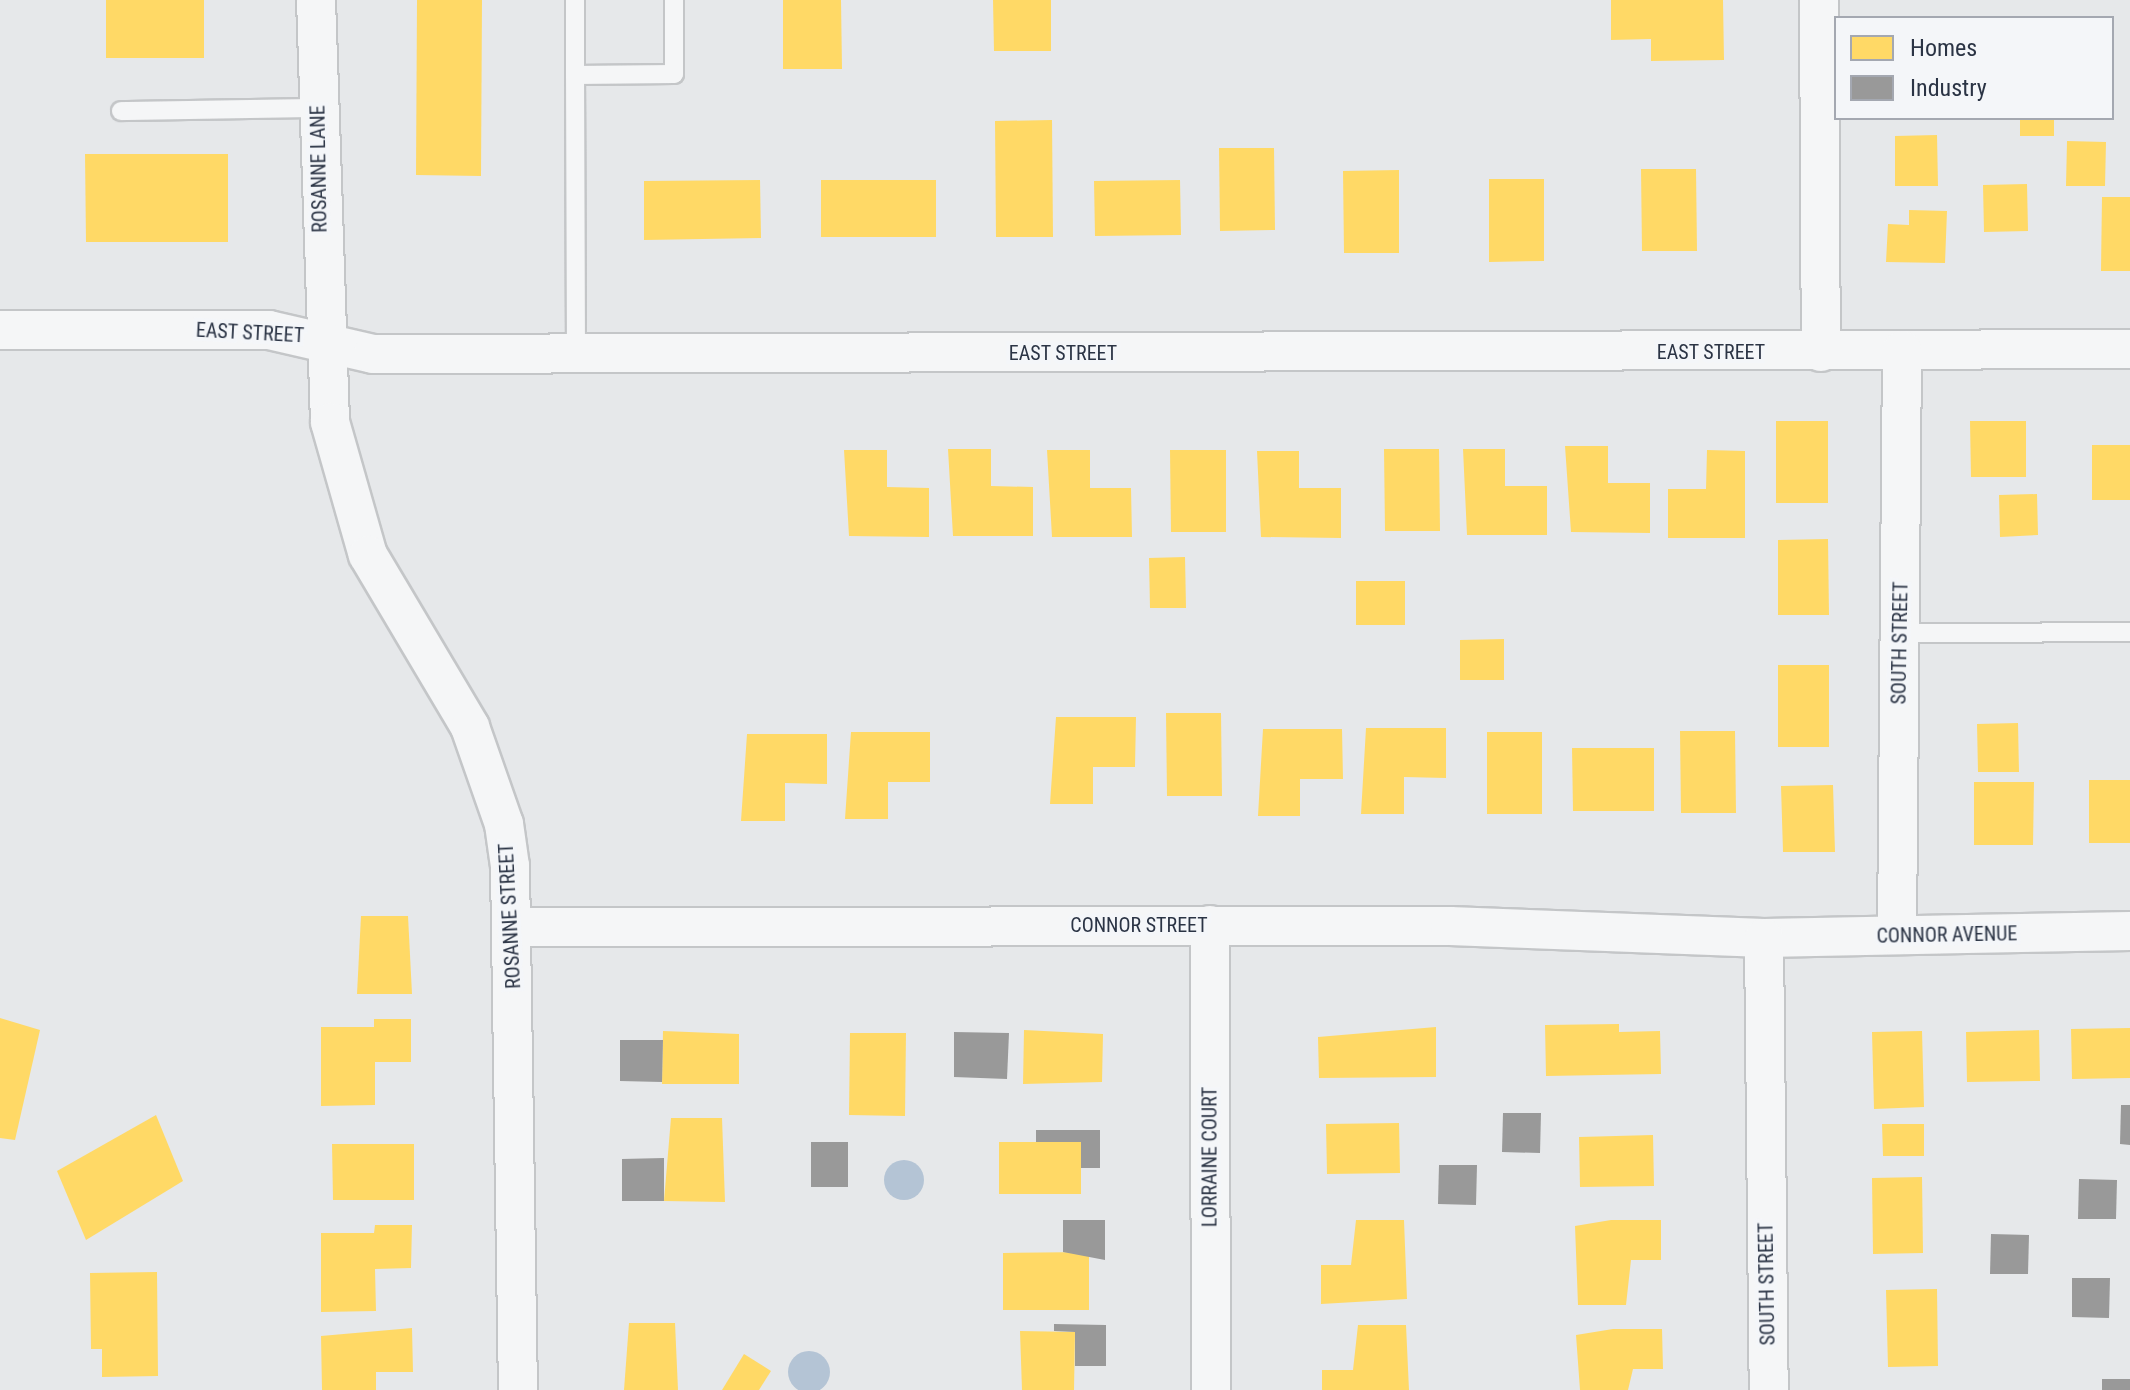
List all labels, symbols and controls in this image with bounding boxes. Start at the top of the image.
legend [1834,16,2114,120]
text: Homes [1910,34,1977,62]
text: Industry [1910,74,1987,102]
street label: ROSANNE LANE [306,105,332,233]
street label: EAST STREET [195,318,305,348]
street label: EAST STREET [1657,340,1765,364]
street label: EAST STREET [1009,341,1117,365]
street label: SOUTH STREET [1887,581,1913,705]
street label: ROSANNE STREET [494,843,526,989]
street label: CONNOR STREET [1070,913,1208,937]
street label: CONNOR AVENUE [1876,922,2018,948]
street label: LORRAINE COURT [1198,1087,1222,1227]
street label: SOUTH STREET [1754,1222,1780,1346]

